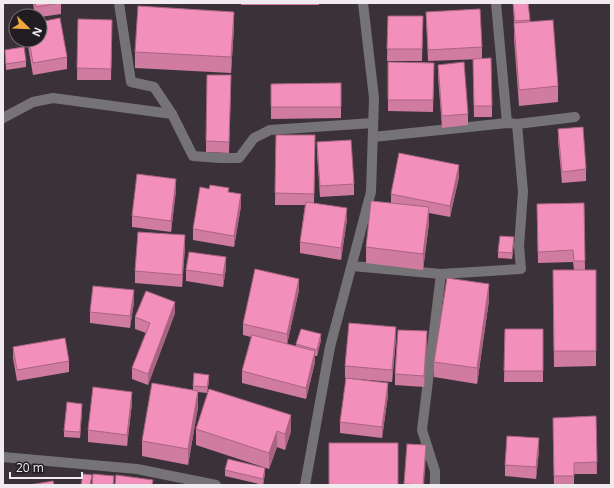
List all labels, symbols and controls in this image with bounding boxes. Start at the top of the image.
north arrow [8,8,48,48]
text: N [29,25,46,39]
scale bar [10,454,82,480]
text: 20 m [16,459,44,476]

